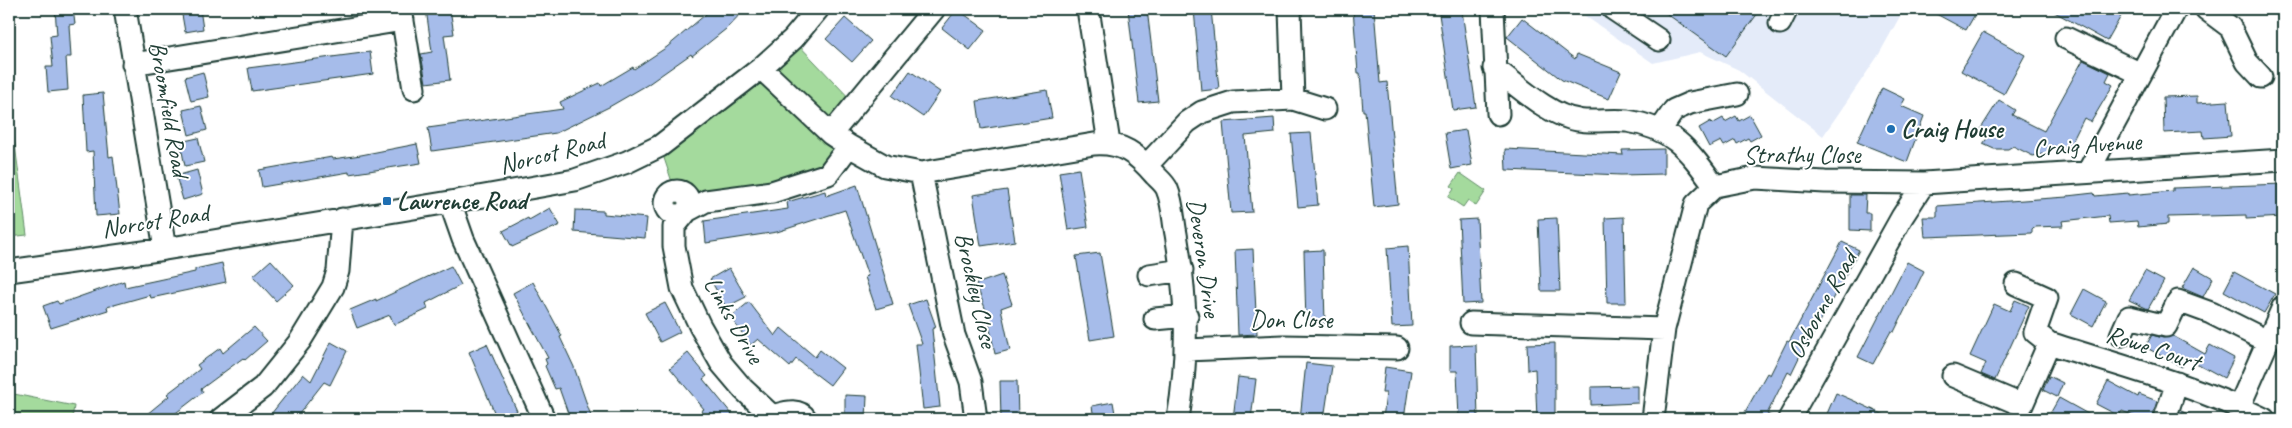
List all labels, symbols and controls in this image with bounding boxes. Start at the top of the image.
street label: Broomfield Road [141,39,197,183]
place label: Craig House [1901,113,2004,145]
street label: Norcot Road [496,123,612,182]
marker: Craig House [1885,123,1897,135]
street label: Craig Avenue [2032,125,2144,165]
street label: Strathy Close [1744,139,1862,171]
place label: Lawrence Road [397,185,531,217]
marker: Lawrence Road [381,195,393,207]
street label: Norcot Road [99,196,215,245]
street label: Deveron Drive [1180,197,1228,321]
street label: Brockley Close [947,229,1005,352]
street label: Osborne Road [1779,242,1867,364]
street label: Links Drive [696,271,773,371]
street label: Don Close [1250,304,1334,336]
street label: Rowe Court [2102,318,2207,379]

